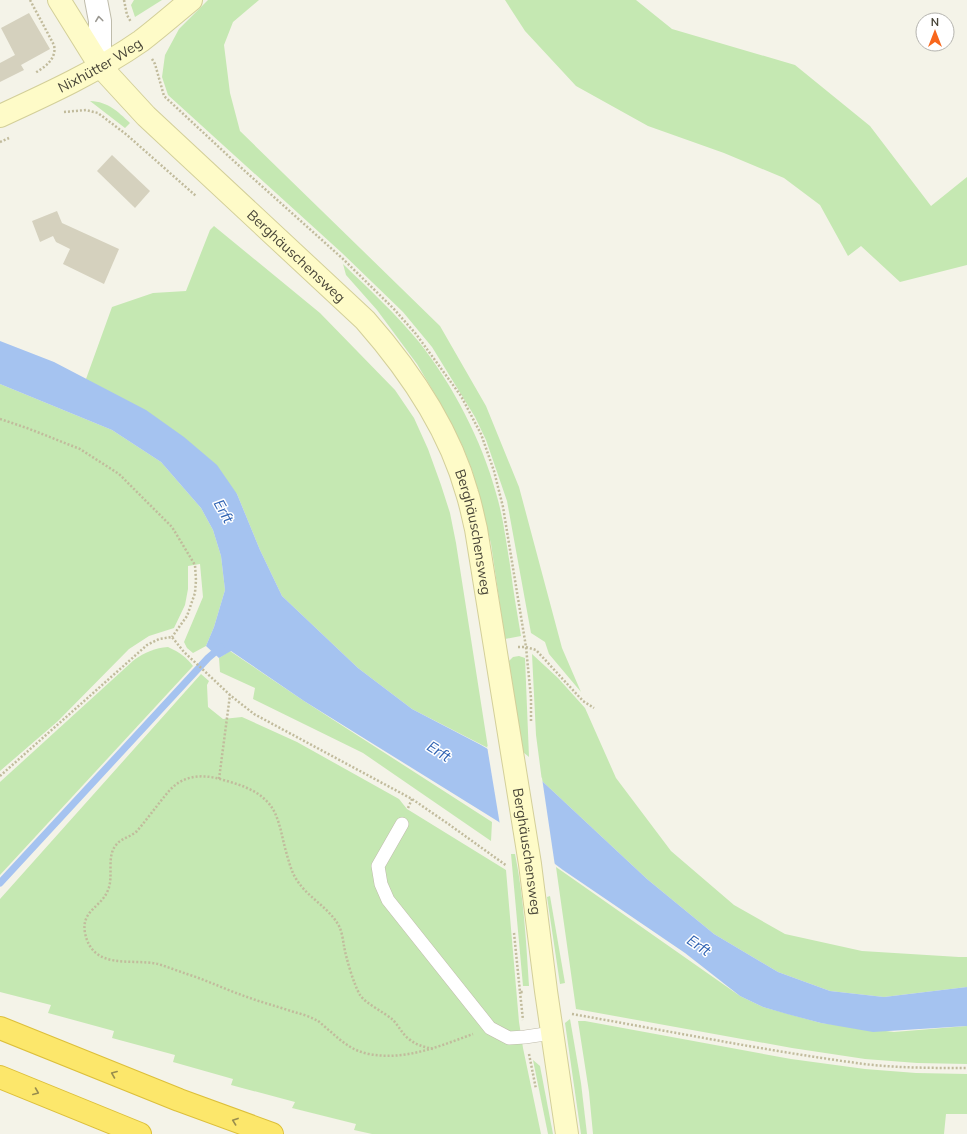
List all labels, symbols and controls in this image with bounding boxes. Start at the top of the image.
north arrow [915,12,955,52]
text: N [931,15,939,29]
one-way arrow [95,16,104,22]
street label: Nixhütter Weg [55,34,146,96]
street label: Berghäuschensweg [243,206,349,306]
street label: Berghäuschensweg [451,467,495,596]
water label: Erft [210,496,239,527]
water label: Erft [423,736,455,766]
street label: Berghäuschensweg [509,787,545,916]
water label: Erft [683,930,715,960]
one-way arrow [110,1071,118,1079]
one-way arrow [33,1087,40,1095]
one-way arrow [232,1117,239,1125]

